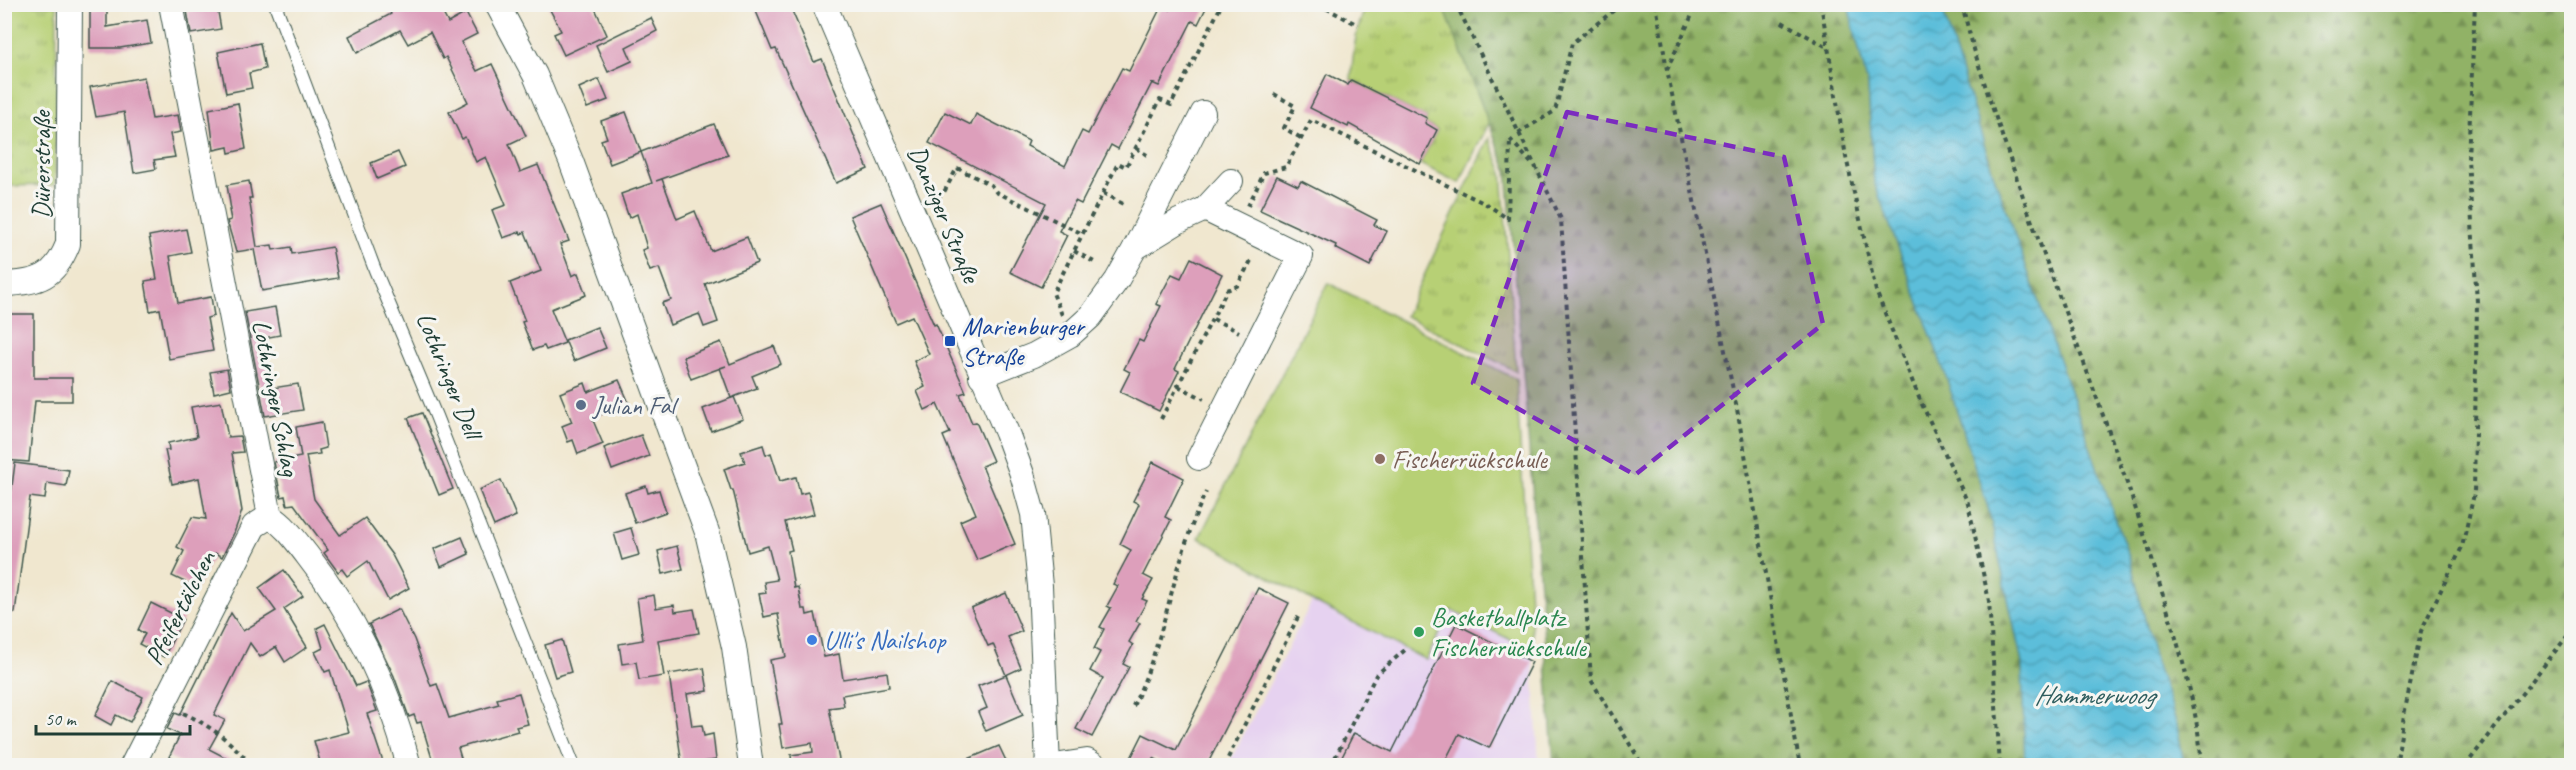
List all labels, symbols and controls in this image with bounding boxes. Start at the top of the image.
street label: Dürerstraße [25,109,58,219]
street label: Danziger Straße [900,141,989,290]
street label: Lothringer Dell [409,307,491,447]
place label: Marienburger Straße [962,310,1086,373]
street label: Lothringer Schlag [245,317,308,480]
marker: Marienburger Straße [943,334,957,348]
place label: Julian Fal [591,389,680,422]
marker: Julian Fal [574,398,588,412]
place label: Fischerrückschule [1392,443,1548,476]
marker: Fischerrückschule [1373,452,1387,466]
street label: Pfeifertälchen [137,544,223,671]
place label: Basketballplatz Fischerrückschule [1431,601,1587,664]
place label: Ulli's Nailshop [824,624,947,657]
marker: Basketballplatz Fischerrückschule [1412,625,1426,639]
marker: Ulli's Nailshop [805,633,819,647]
water label: Hammerwoog [2034,678,2158,712]
scale bar [36,698,190,736]
text: 50 m [45,708,78,730]

